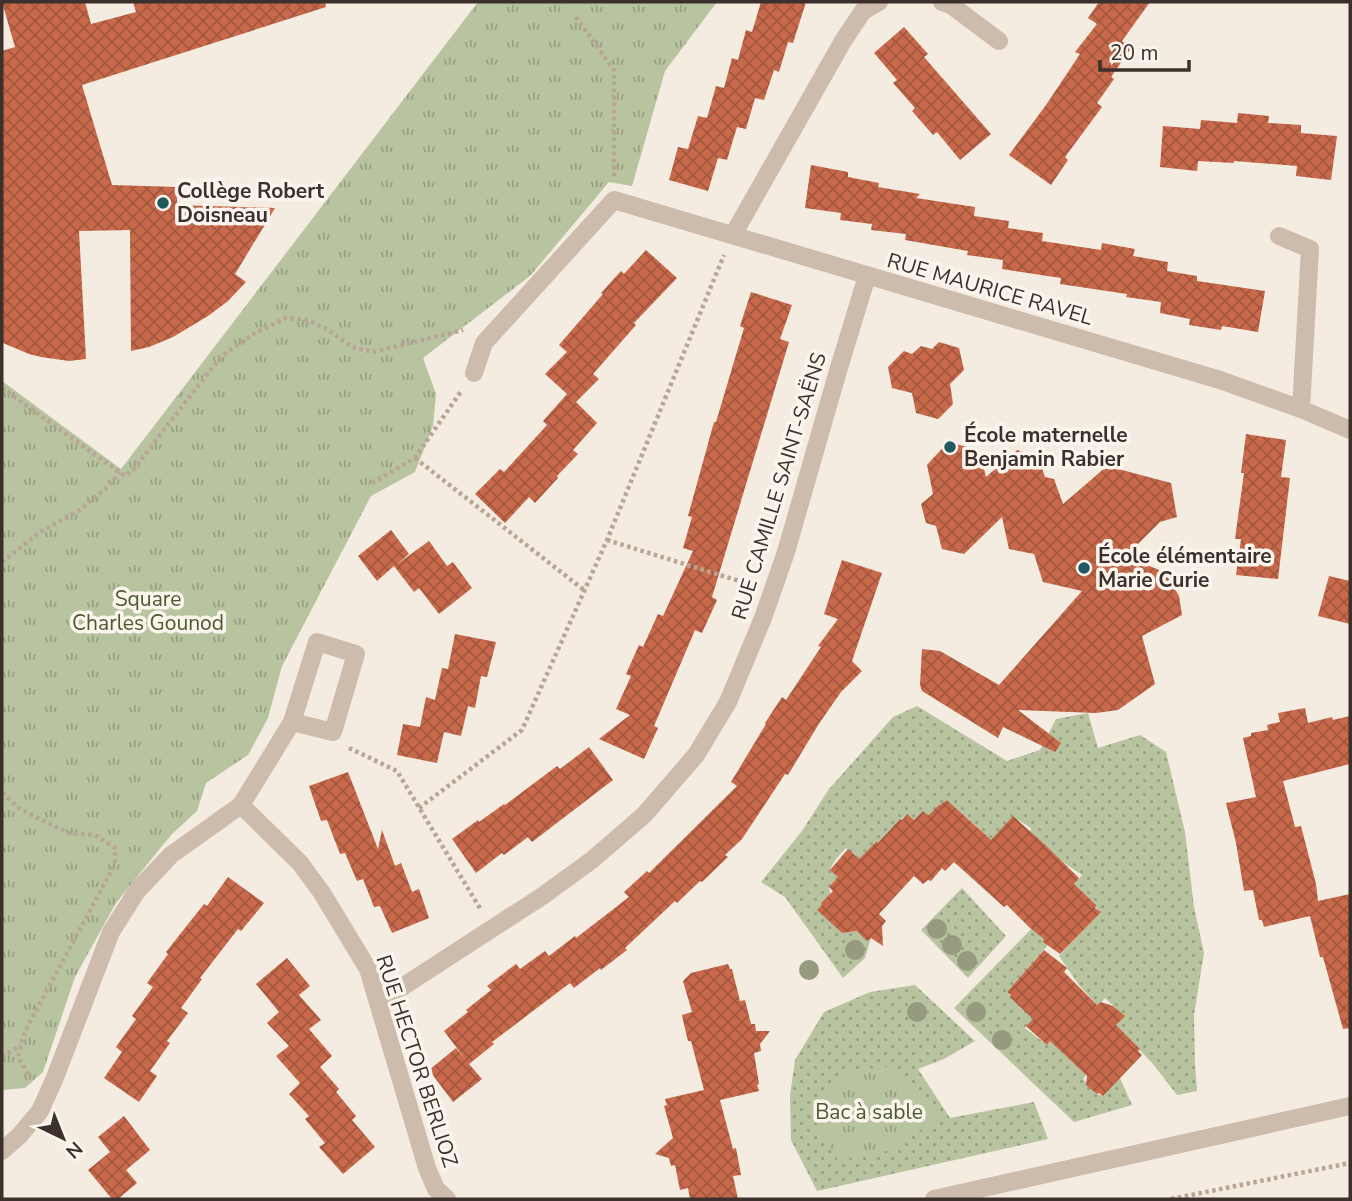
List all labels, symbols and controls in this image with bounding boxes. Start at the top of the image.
scale bar [1100,28,1189,72]
text: 20 m [1110,39,1159,67]
place label: Collège Robert Doisneau [177,177,325,229]
marker: Collège Robert Doisneau [155,195,171,211]
street label: RUE MAURICE RAVEL [884,246,1097,332]
street label: RUE CAMILLE SAINT-SAËNS [725,349,833,623]
place label: École maternelle Benjamin Rabier [964,421,1128,473]
marker: École maternelle Benjamin Rabier [942,439,958,455]
place label: École élémentaire Marie Curie [1098,542,1272,594]
marker: École élémentaire Marie Curie [1076,560,1092,576]
park label: Square Charles Gounod [72,585,224,637]
street label: RUE HECTOR BERLIOZ [369,951,465,1171]
park label: Bac à sable [815,1098,923,1126]
north arrow [28,1103,98,1173]
text: N [60,1135,88,1164]

